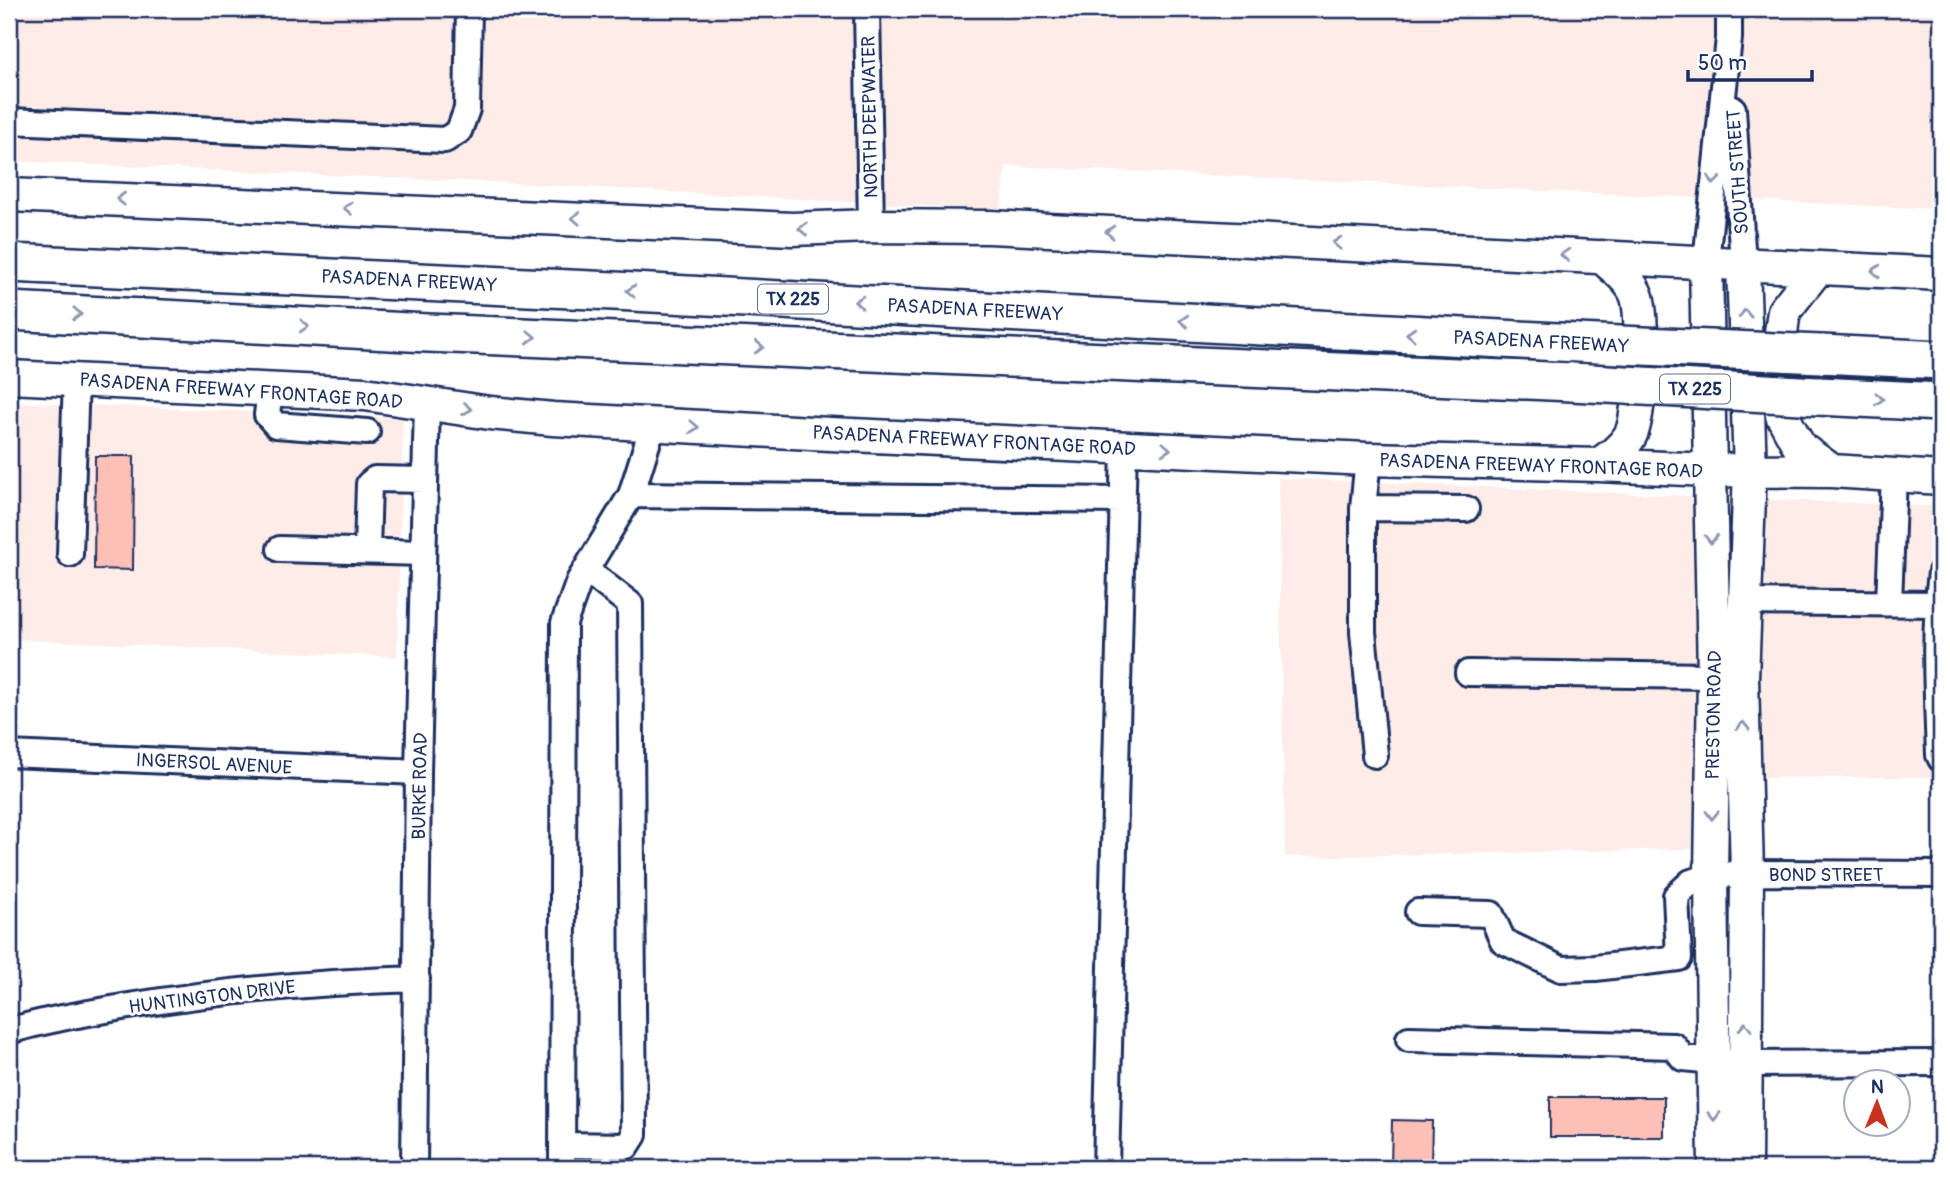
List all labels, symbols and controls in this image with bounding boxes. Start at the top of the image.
street label: NORTH DEEPWATER [857,36,883,198]
scale bar [1688,38,1812,82]
text: 50 m [1698,50,1747,77]
street label: SOUTH STREET [1722,109,1754,235]
one-way arrow [1707,174,1722,185]
one-way arrow [115,192,126,207]
one-way arrow [343,201,354,216]
one-way arrow [570,211,581,226]
one-way arrow [797,221,808,237]
one-way arrow [1104,225,1115,240]
one-way arrow [1332,236,1343,251]
one-way arrow [1559,247,1570,262]
street label: PASADENA FREEWAY [320,264,498,298]
one-way arrow [1871,264,1882,279]
one-way arrow [626,284,637,299]
road number: TX 225 [758,284,828,314]
street label: PASADENA FREEWAY [886,293,1064,327]
one-way arrow [853,295,864,310]
one-way arrow [72,307,83,322]
one-way arrow [1737,308,1753,318]
one-way arrow [1178,314,1189,329]
one-way arrow [299,319,310,334]
street label: PASADENA FREEWAY [1452,325,1630,359]
one-way arrow [1405,327,1416,342]
one-way arrow [526,330,537,345]
one-way arrow [753,340,764,355]
street label: PASADENA FREEWAY FRONTAGE ROAD [79,368,403,414]
road number: TX 225 [1660,374,1730,404]
one-way arrow [1874,392,1885,407]
one-way arrow [462,402,473,417]
one-way arrow [689,419,700,434]
street label: PASADENA FREEWAY FRONTAGE ROAD [812,421,1136,461]
one-way arrow [1161,442,1172,457]
street label: PASADENA FREEWAY FRONTAGE ROAD [1379,448,1703,484]
one-way arrow [1703,534,1719,544]
street label: PRESTON ROAD [1701,650,1727,780]
one-way arrow [1735,720,1751,730]
street label: BURKE ROAD [407,732,433,840]
street label: INGERSOL AVENUE [135,748,293,780]
one-way arrow [1704,810,1719,821]
street label: BOND STREET [1769,863,1883,887]
street label: HUNTINGTON DRIVE [127,975,297,1019]
one-way arrow [1737,1021,1753,1031]
north arrow [1842,1068,1912,1138]
text: N [1871,1075,1884,1099]
one-way arrow [1706,1111,1722,1122]

